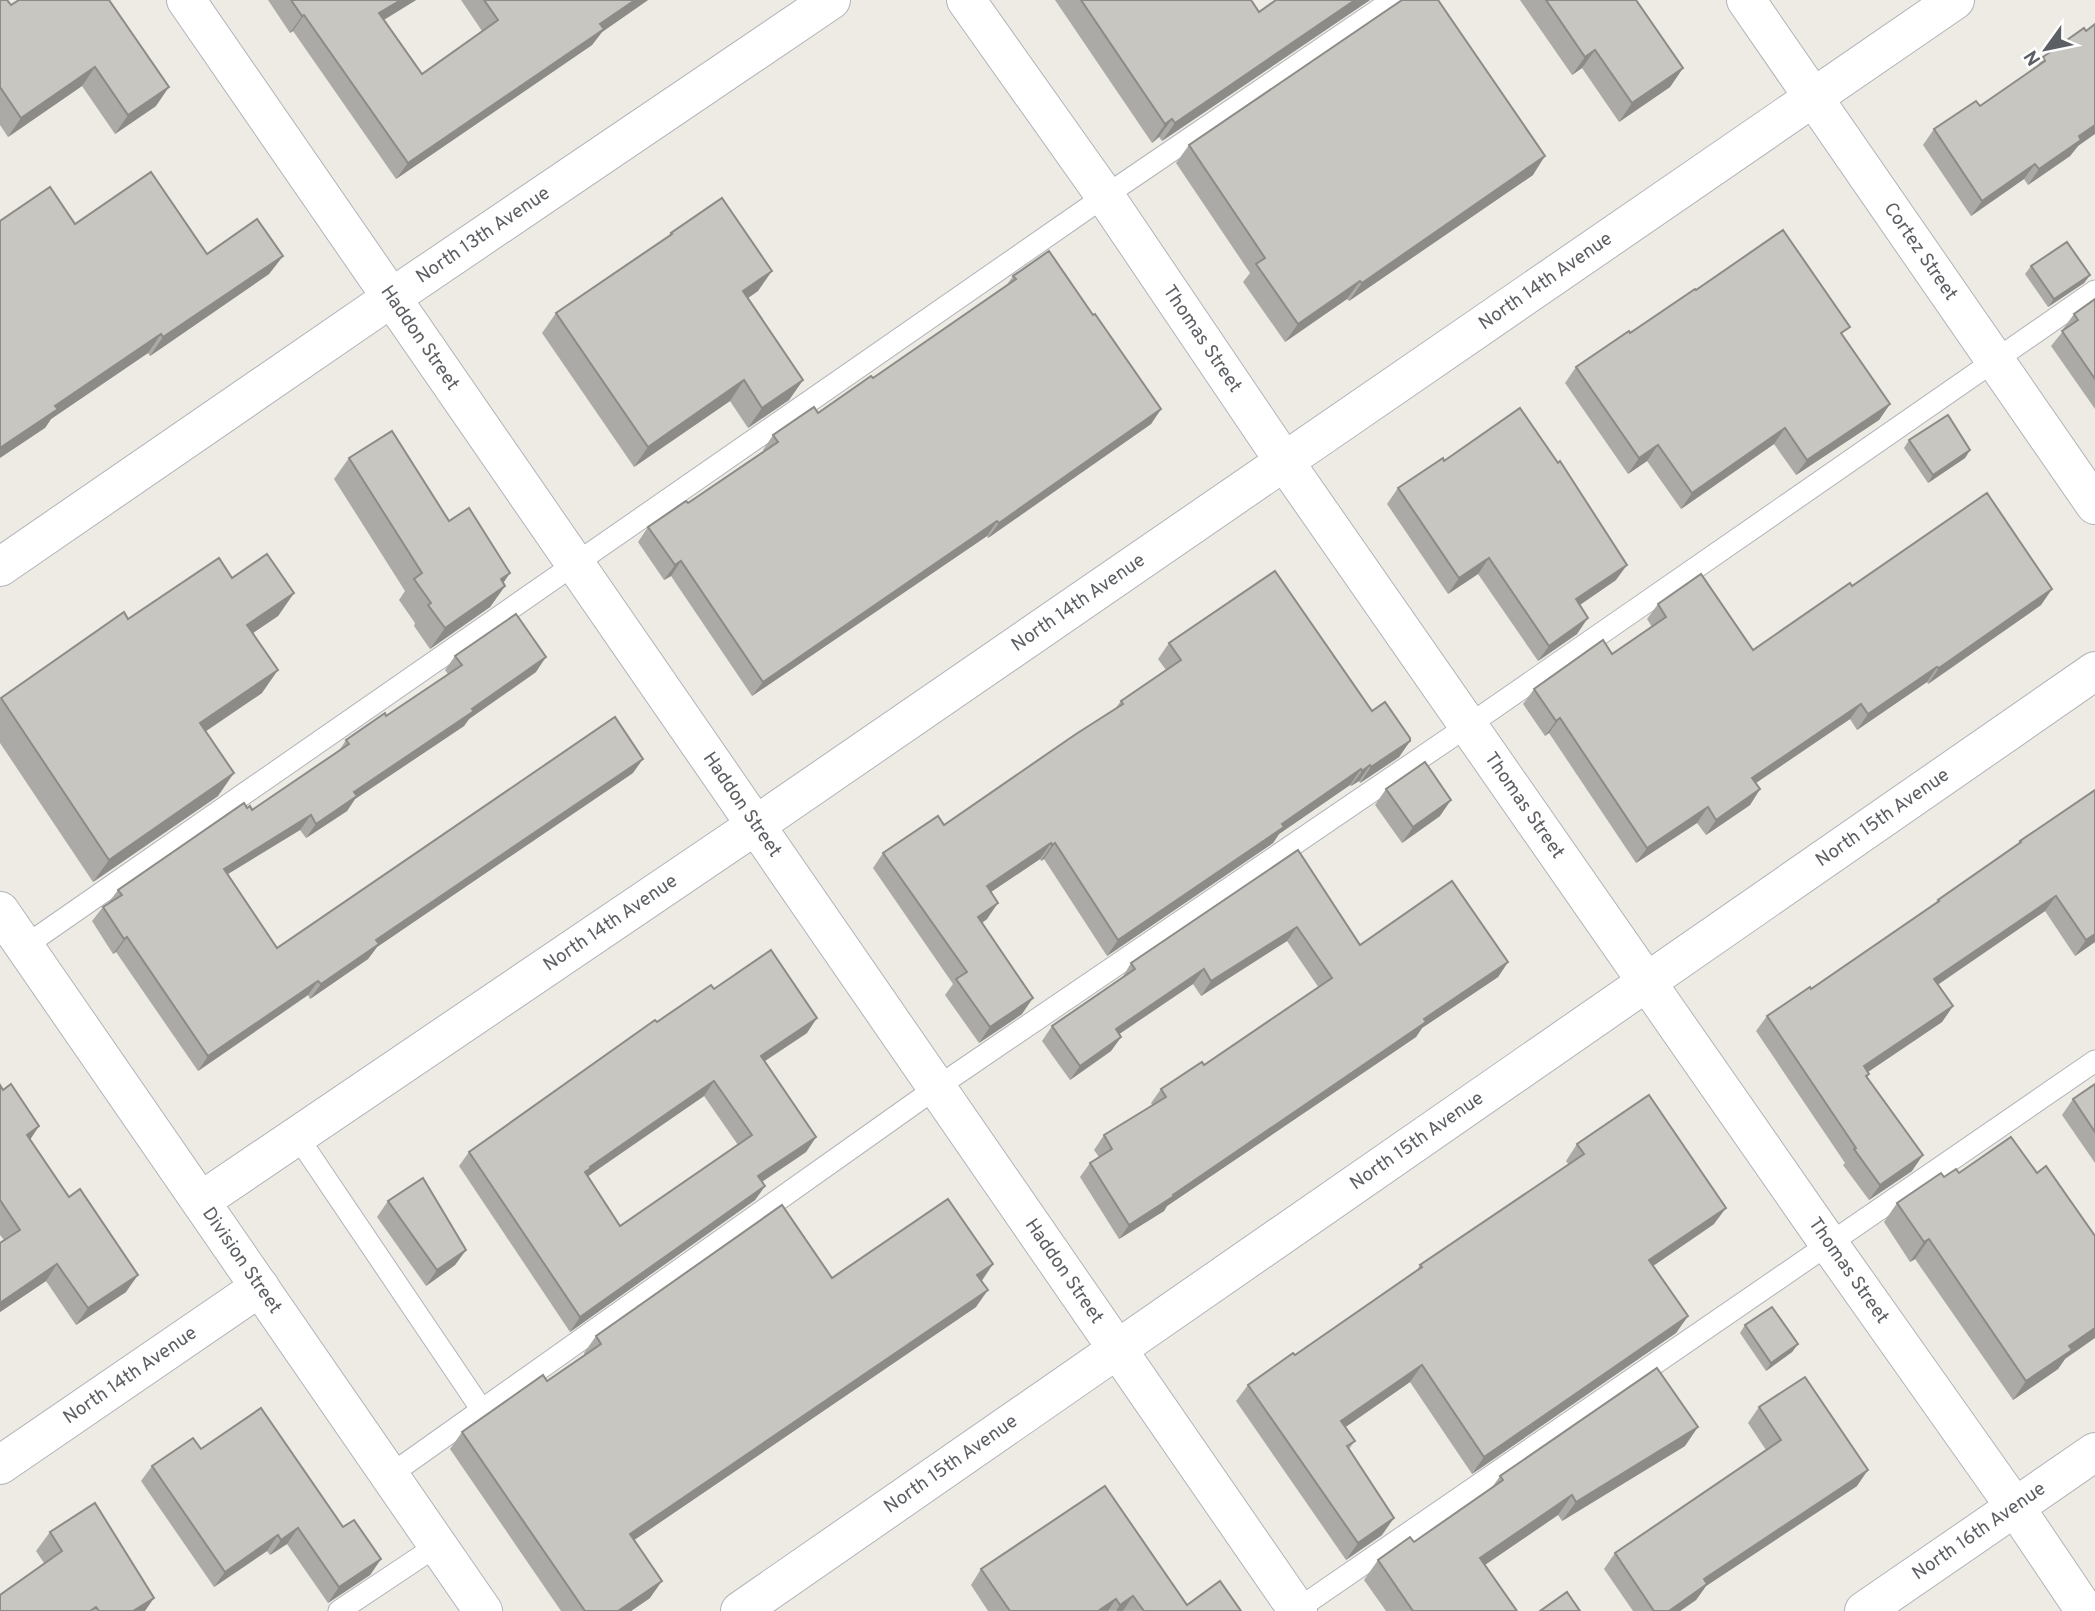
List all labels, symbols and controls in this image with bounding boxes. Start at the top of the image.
north arrow [2011,14,2081,84]
text: N [2020,45,2047,69]
street label: North 13th Avenue [412,182,555,289]
street label: Cortez Street [1878,198,1962,305]
street label: North 14th Avenue [1474,227,1617,336]
street label: Haddon Street [375,281,464,395]
street label: Thomas Street [1157,281,1246,397]
street label: North 14th Avenue [1007,549,1150,657]
street label: Haddon Street [697,748,786,862]
street label: Thomas Street [1478,748,1569,864]
street label: North 15th Avenue [1811,763,1954,873]
street label: North 14th Avenue [539,869,683,977]
street label: North 15th Avenue [1346,1087,1489,1196]
street label: Division Street [196,1203,287,1319]
street label: Thomas Street [1802,1213,1894,1329]
street label: Haddon Street [1019,1214,1108,1329]
street label: North 14th Avenue [59,1321,202,1430]
street label: North 15th Avenue [880,1410,1023,1519]
street label: North 16th Avenue [1908,1477,2051,1586]

